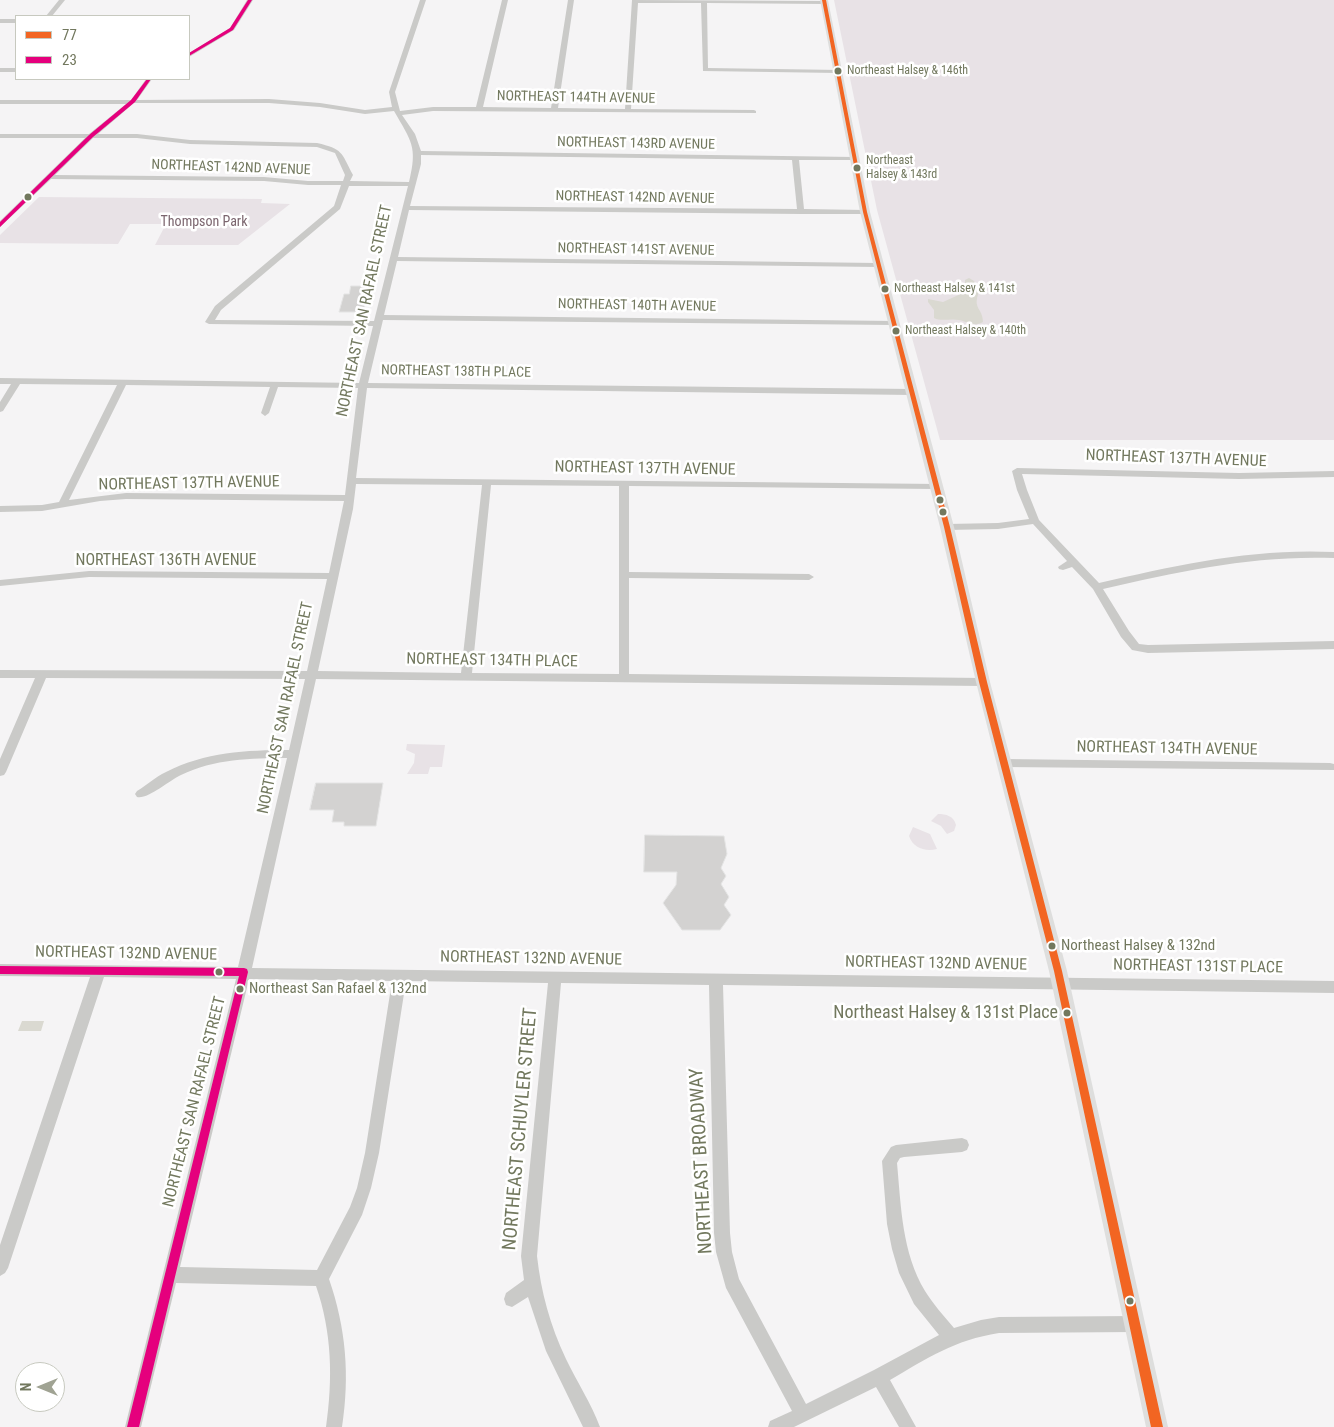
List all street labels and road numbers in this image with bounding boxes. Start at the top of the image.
street label: NORTHEAST 144TH AVENUE [497,88,655,108]
street label: NORTHEAST 143RD AVENUE [557,134,715,154]
street label: NORTHEAST 142ND AVENUE [151,157,311,179]
street label: NORTHEAST 142ND AVENUE [555,188,715,208]
street label: NORTHEAST SAN RAFAEL STREET [333,203,397,419]
street label: NORTHEAST 141ST AVENUE [557,240,715,260]
street label: NORTHEAST 140TH AVENUE [558,296,716,316]
street label: NORTHEAST 138TH PLACE [381,362,531,382]
street label: NORTHEAST 137TH AVENUE [1085,446,1267,472]
street label: NORTHEAST 137TH AVENUE [554,458,736,480]
street label: NORTHEAST 137TH AVENUE [98,473,280,495]
street label: NORTHEAST 136TH AVENUE [75,551,257,571]
street label: NORTHEAST SAN RAFAEL STREET [254,600,318,816]
street label: NORTHEAST 134TH PLACE [406,650,578,672]
street label: NORTHEAST 134TH AVENUE [1076,738,1258,760]
street label: NORTHEAST 132ND AVENUE [35,943,217,965]
street label: NORTHEAST 132ND AVENUE [440,948,622,970]
street label: NORTHEAST 132ND AVENUE [845,953,1027,975]
street label: NORTHEAST 131ST PLACE [1113,956,1283,978]
street label: NORTHEAST SAN RAFAEL STREET [160,995,230,1209]
street label: NORTHEAST SCHUYLER STREET [499,1007,543,1251]
street label: NORTHEAST BROADWAY [686,1067,718,1255]

